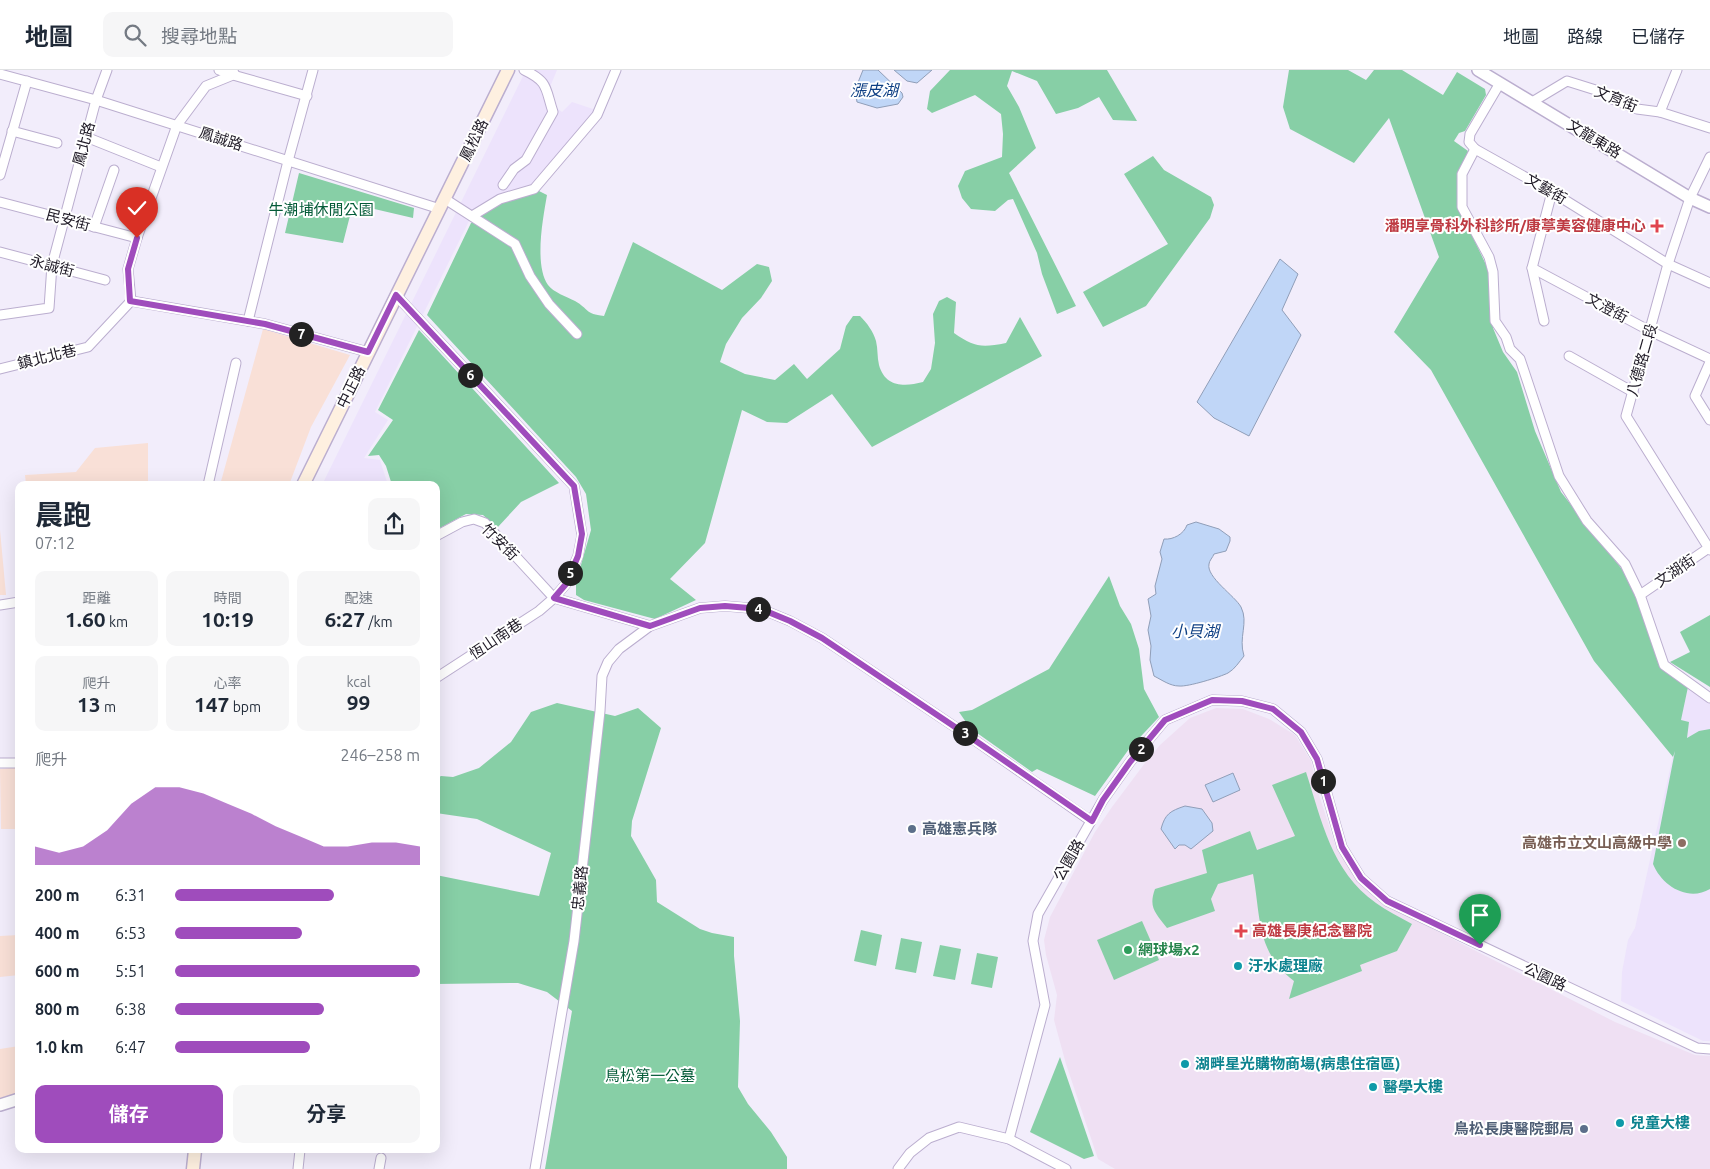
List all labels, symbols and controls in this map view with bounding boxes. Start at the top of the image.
search box [103,12,453,57]
icon: search [121,21,149,49]
text: 地圖 [25,23,73,50]
text: 搜尋地點 [161,25,237,47]
text: 地圖 [1503,26,1539,46]
text: 路線 [1567,26,1603,46]
text: 已儲存 [1631,26,1685,46]
water label: 漲皮湖 [850,81,901,99]
street label: 文育街 [1592,82,1640,115]
street label: 鳳松路 [456,116,491,164]
street label: 文龍東路 [1564,116,1624,161]
street label: 鳳北路 [69,120,98,168]
street label: 鳳誠路 [197,123,245,154]
street label: 文藝街 [1523,170,1570,207]
pin [116,187,158,238]
icon: check [123,194,151,222]
park label: 牛潮埔休閒公園 [268,201,374,218]
street label: 民安街 [44,205,92,234]
place label: 潘明享骨科外科診所/康葶美容健康中心 [1385,217,1646,234]
marker: 潘明享骨科外科診所/康葶美容健康中心 [1650,219,1664,233]
street label: 永誠街 [28,251,76,280]
street label: 文澄街 [1583,289,1631,326]
street label: 八德路二段 [1623,321,1660,398]
pin: 7 [288,322,314,346]
text: 7 [298,326,305,342]
street label: 鎮北北巷 [16,341,78,372]
pin: 6 [458,362,482,388]
street label: 中正路 [333,363,368,411]
text: 6 [467,367,474,383]
button: share [368,498,420,550]
text: 晨跑 [35,499,91,530]
street label: 竹安街 [478,520,522,564]
text: 07:12 [35,534,75,552]
street label: 文湖街 [1651,551,1698,590]
pin: 5 [558,560,582,586]
text: 5 [567,565,574,581]
text: 距離 [83,590,111,606]
text: 時間 [214,590,242,606]
text: 配速 [345,590,373,606]
pin: 4 [746,596,770,622]
text: 4 [755,601,762,617]
text: 1.60 [65,607,106,631]
text: 10:19 [201,607,254,631]
text: 6:27 [324,607,365,631]
text: km [106,614,128,630]
text: /km [365,614,393,630]
street label: 恆山南巷 [466,615,525,662]
water label: 小貝湖 [1171,622,1222,640]
text: kcal [346,674,371,690]
text: 爬升 [83,675,111,691]
text: 心率 [214,675,242,691]
text: 99 [347,690,370,714]
text: 13 [77,692,101,716]
text: 147 [194,692,229,716]
text: m [101,699,116,715]
text: bpm [229,699,261,715]
pin: 3 [952,720,978,746]
text: 3 [962,725,969,741]
pin: 2 [1128,736,1154,762]
text: 2 [1138,741,1145,757]
text: 246–258 m [340,746,420,764]
text: 爬升 [35,750,67,768]
pin: 1 [1310,768,1336,794]
text: 1 [1320,773,1327,789]
place label: 高雄憲兵隊 [922,820,997,837]
marker: 高雄憲兵隊 [906,823,918,835]
place label: 高雄市立文山高級中學 [1522,834,1672,851]
street label: 公園路 [1050,836,1087,883]
marker: 高雄市立文山高級中學 [1676,837,1688,849]
street label: 忠義路 [569,865,590,911]
text: 200 m [35,886,80,904]
text: 6:31 [115,886,146,904]
pin [1459,894,1501,945]
icon: arrive [1466,901,1494,929]
place label: 高雄長庚紀念醫院 [1252,922,1372,939]
text: 400 m [35,924,80,942]
text: 6:53 [115,924,146,942]
marker: 高雄長庚紀念醫院 [1234,924,1248,938]
place label: 網球場x2 [1138,941,1200,958]
marker: 網球場x2 [1122,944,1134,956]
place label: 汙水處理廠 [1248,957,1323,974]
street label: 公園路 [1521,959,1569,994]
marker: 汙水處理廠 [1232,960,1244,972]
text: 600 m [35,962,80,980]
text: 5:51 [115,962,146,980]
text: 800 m [35,1000,80,1018]
text: 6:38 [115,1000,146,1018]
text: 1.0 km [35,1038,84,1056]
text: 6:47 [115,1038,146,1056]
place label: 湖畔星光購物商場(病患住宿區) [1195,1055,1400,1072]
marker: 湖畔星光購物商場(病患住宿區) [1179,1058,1191,1070]
park label: 鳥松第一公墓 [605,1067,695,1084]
place label: 醫學大樓 [1383,1078,1443,1095]
marker: 醫學大樓 [1367,1081,1379,1093]
button: 儲存 [35,1085,223,1143]
button: 分享 [233,1085,420,1143]
place label: 兒童大樓 [1630,1114,1690,1131]
marker: 兒童大樓 [1614,1117,1626,1129]
place label: 鳥松長庚醫院郵局 [1454,1120,1574,1137]
marker: 鳥松長庚醫院郵局 [1578,1123,1590,1135]

